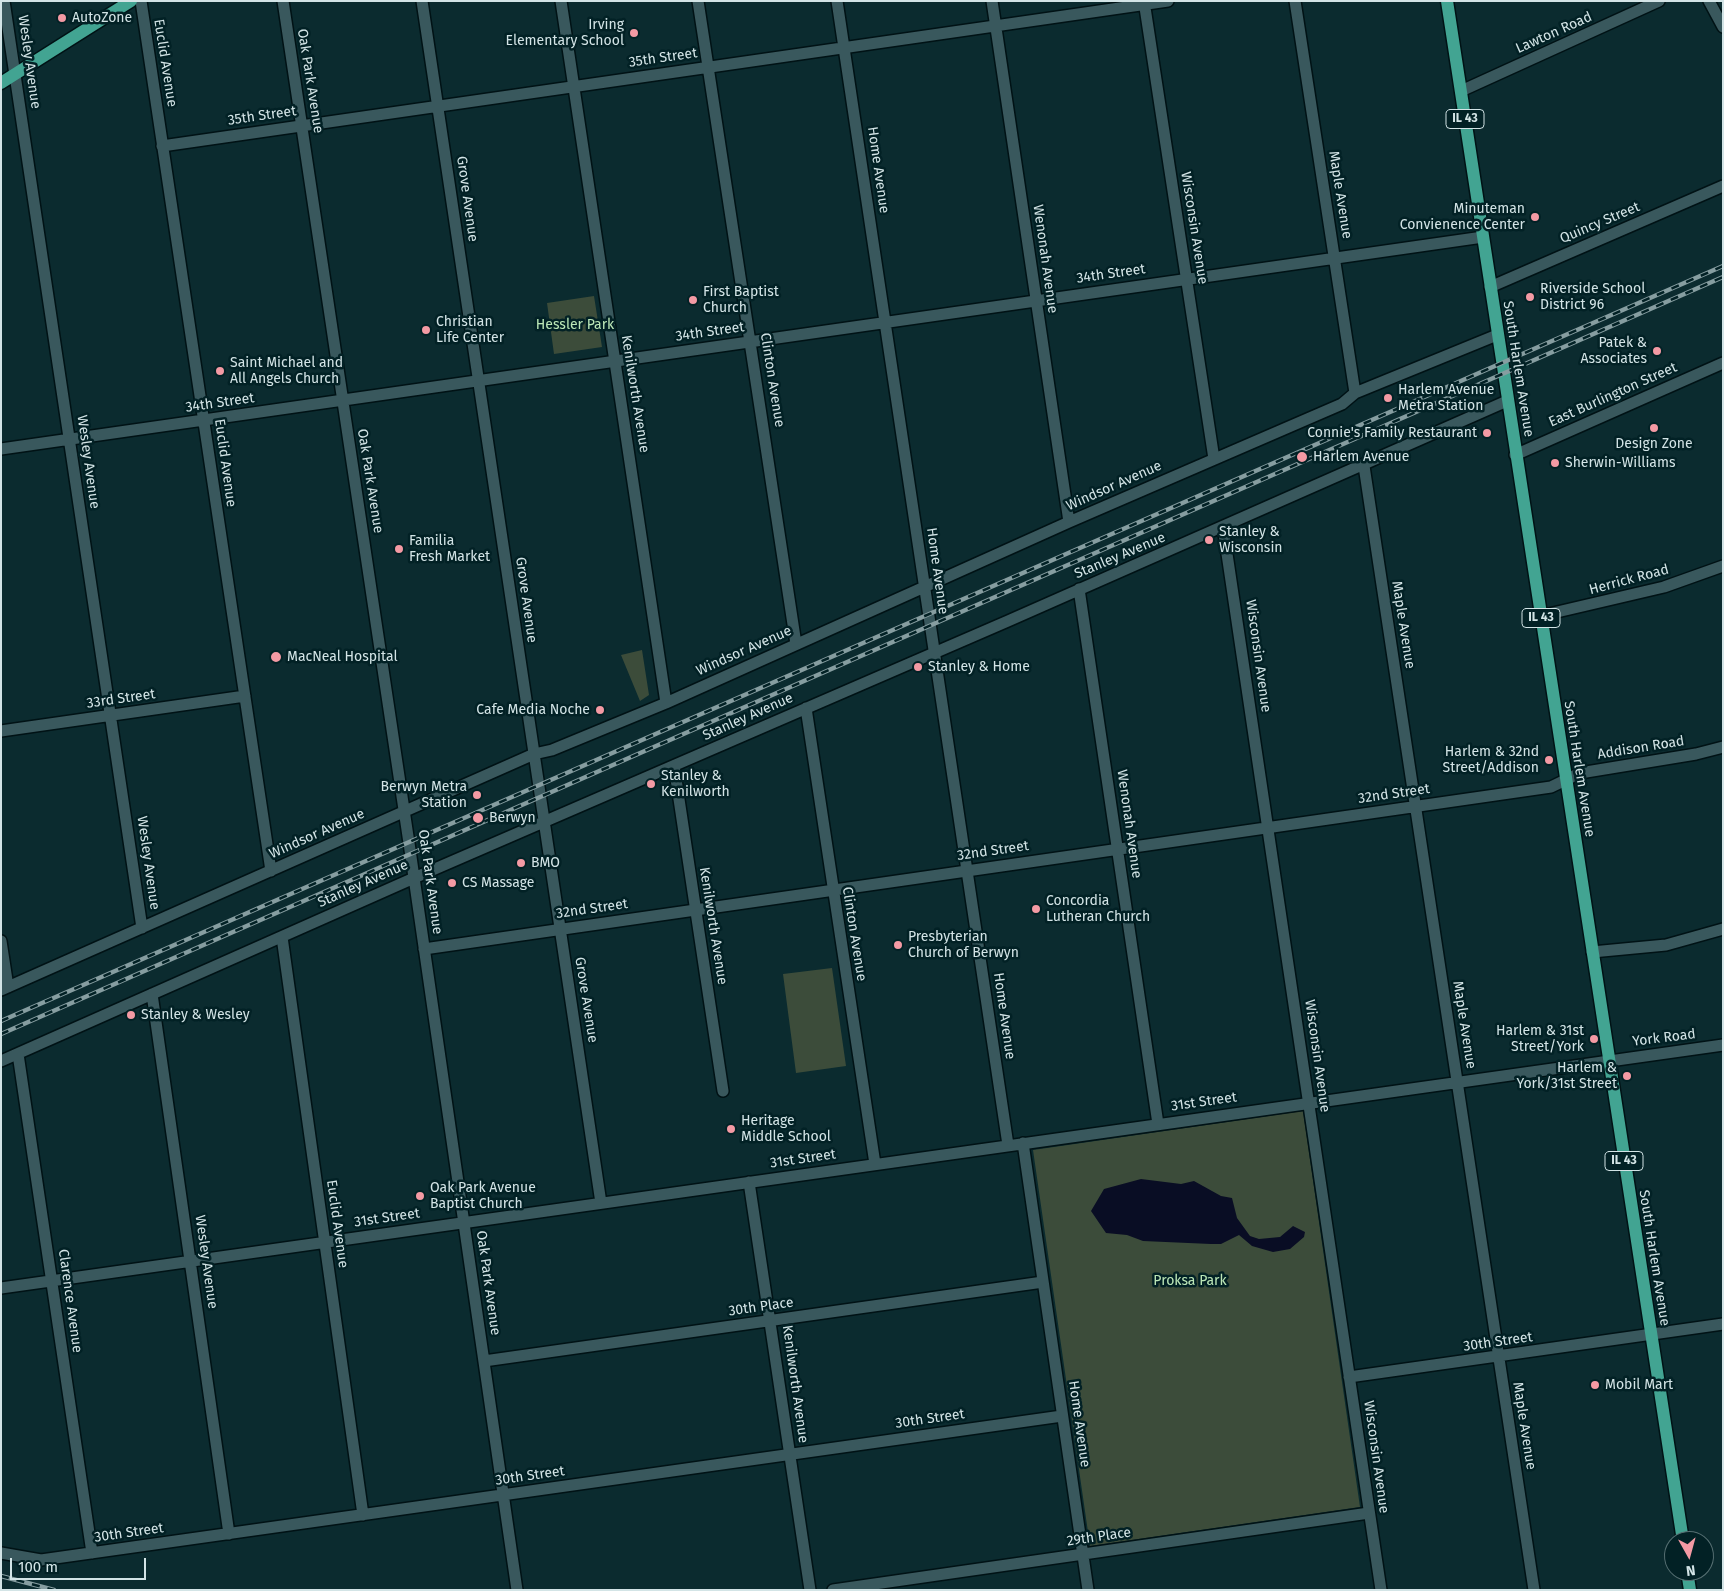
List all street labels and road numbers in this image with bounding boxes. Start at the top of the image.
street label: Lawton Road [1513,9,1595,57]
street label: Wesley Avenue [14,14,44,110]
street label: Euclid Avenue [150,18,180,108]
street label: Oak Park Avenue [293,27,327,135]
street label: 35th Street [628,45,698,71]
street label: 35th Street [227,103,297,129]
road number: IL 43 [1446,110,1484,128]
street label: Home Avenue [864,126,892,214]
street label: Maple Avenue [1325,150,1355,240]
street label: Grove Avenue [453,155,481,243]
street label: Wisconsin Avenue [1177,171,1211,285]
street label: Quincy Street [1557,199,1643,247]
street label: Wenonah Avenue [1029,204,1061,314]
street label: 34th Street [1076,261,1146,287]
street label: South Harlem Avenue [1499,300,1537,438]
street label: 34th Street [675,319,745,345]
street label: Clinton Avenue [756,332,788,428]
street label: Kenilworth Avenue [617,334,653,454]
street label: East Burlington Street [1546,359,1680,431]
street label: 34th Street [185,390,255,416]
street label: Wesley Avenue [73,414,103,510]
street label: Euclid Avenue [211,418,239,508]
street label: Oak Park Avenue [353,427,387,535]
street label: Windsor Avenue [1064,458,1164,514]
street label: Home Avenue [923,527,951,615]
street label: Stanley Avenue [1072,529,1168,583]
street label: Grove Avenue [512,556,540,644]
street label: Herrick Road [1587,561,1671,599]
street label: Maple Avenue [1388,580,1418,670]
street label: Wisconsin Avenue [1242,599,1274,713]
road number: IL 43 [1522,608,1560,628]
street label: Windsor Avenue [694,623,794,679]
street label: 33rd Street [86,686,156,712]
street label: Stanley Avenue [700,690,796,744]
street label: South Harlem Avenue [1560,700,1598,838]
street label: Addison Road [1596,733,1686,763]
street label: Wenonah Avenue [1113,769,1145,879]
street label: 32nd Street [1357,781,1431,807]
street label: Windsor Avenue [267,806,367,862]
street label: Wesley Avenue [133,815,163,911]
street label: Oak Park Avenue [414,828,446,936]
street label: 32nd Street [956,838,1030,864]
street label: Stanley Avenue [315,857,411,911]
street label: Kenilworth Avenue [695,866,731,986]
street label: Clinton Avenue [838,886,870,982]
street label: 32nd Street [555,896,629,922]
street label: Grove Avenue [571,956,601,1044]
street label: Home Avenue [990,972,1018,1060]
street label: Maple Avenue [1449,980,1479,1070]
street label: Wisconsin Avenue [1301,999,1333,1113]
street label: York Road [1631,1026,1697,1050]
street label: 31st Street [1170,1089,1238,1115]
street label: 31st Street [769,1146,837,1172]
road number: IL 43 [1605,1152,1643,1170]
street label: Euclid Avenue [323,1179,351,1269]
street label: South Harlem Avenue [1635,1189,1673,1327]
street label: 31st Street [353,1205,421,1231]
street label: Wesley Avenue [191,1214,221,1310]
street label: Oak Park Avenue [472,1229,504,1337]
street label: Clarence Avenue [54,1248,86,1354]
street label: 30th Place [727,1294,795,1320]
street label: Kenilworth Avenue [778,1324,812,1444]
street label: 30th Street [1462,1329,1534,1355]
street label: Home Avenue [1065,1380,1093,1468]
street label: Maple Avenue [1509,1381,1539,1471]
street label: Wisconsin Avenue [1360,1400,1392,1514]
street label: 30th Street [894,1406,966,1432]
street label: 30th Street [494,1463,566,1489]
street label: 30th Street [93,1520,165,1546]
street label: 29th Place [1066,1524,1132,1550]

